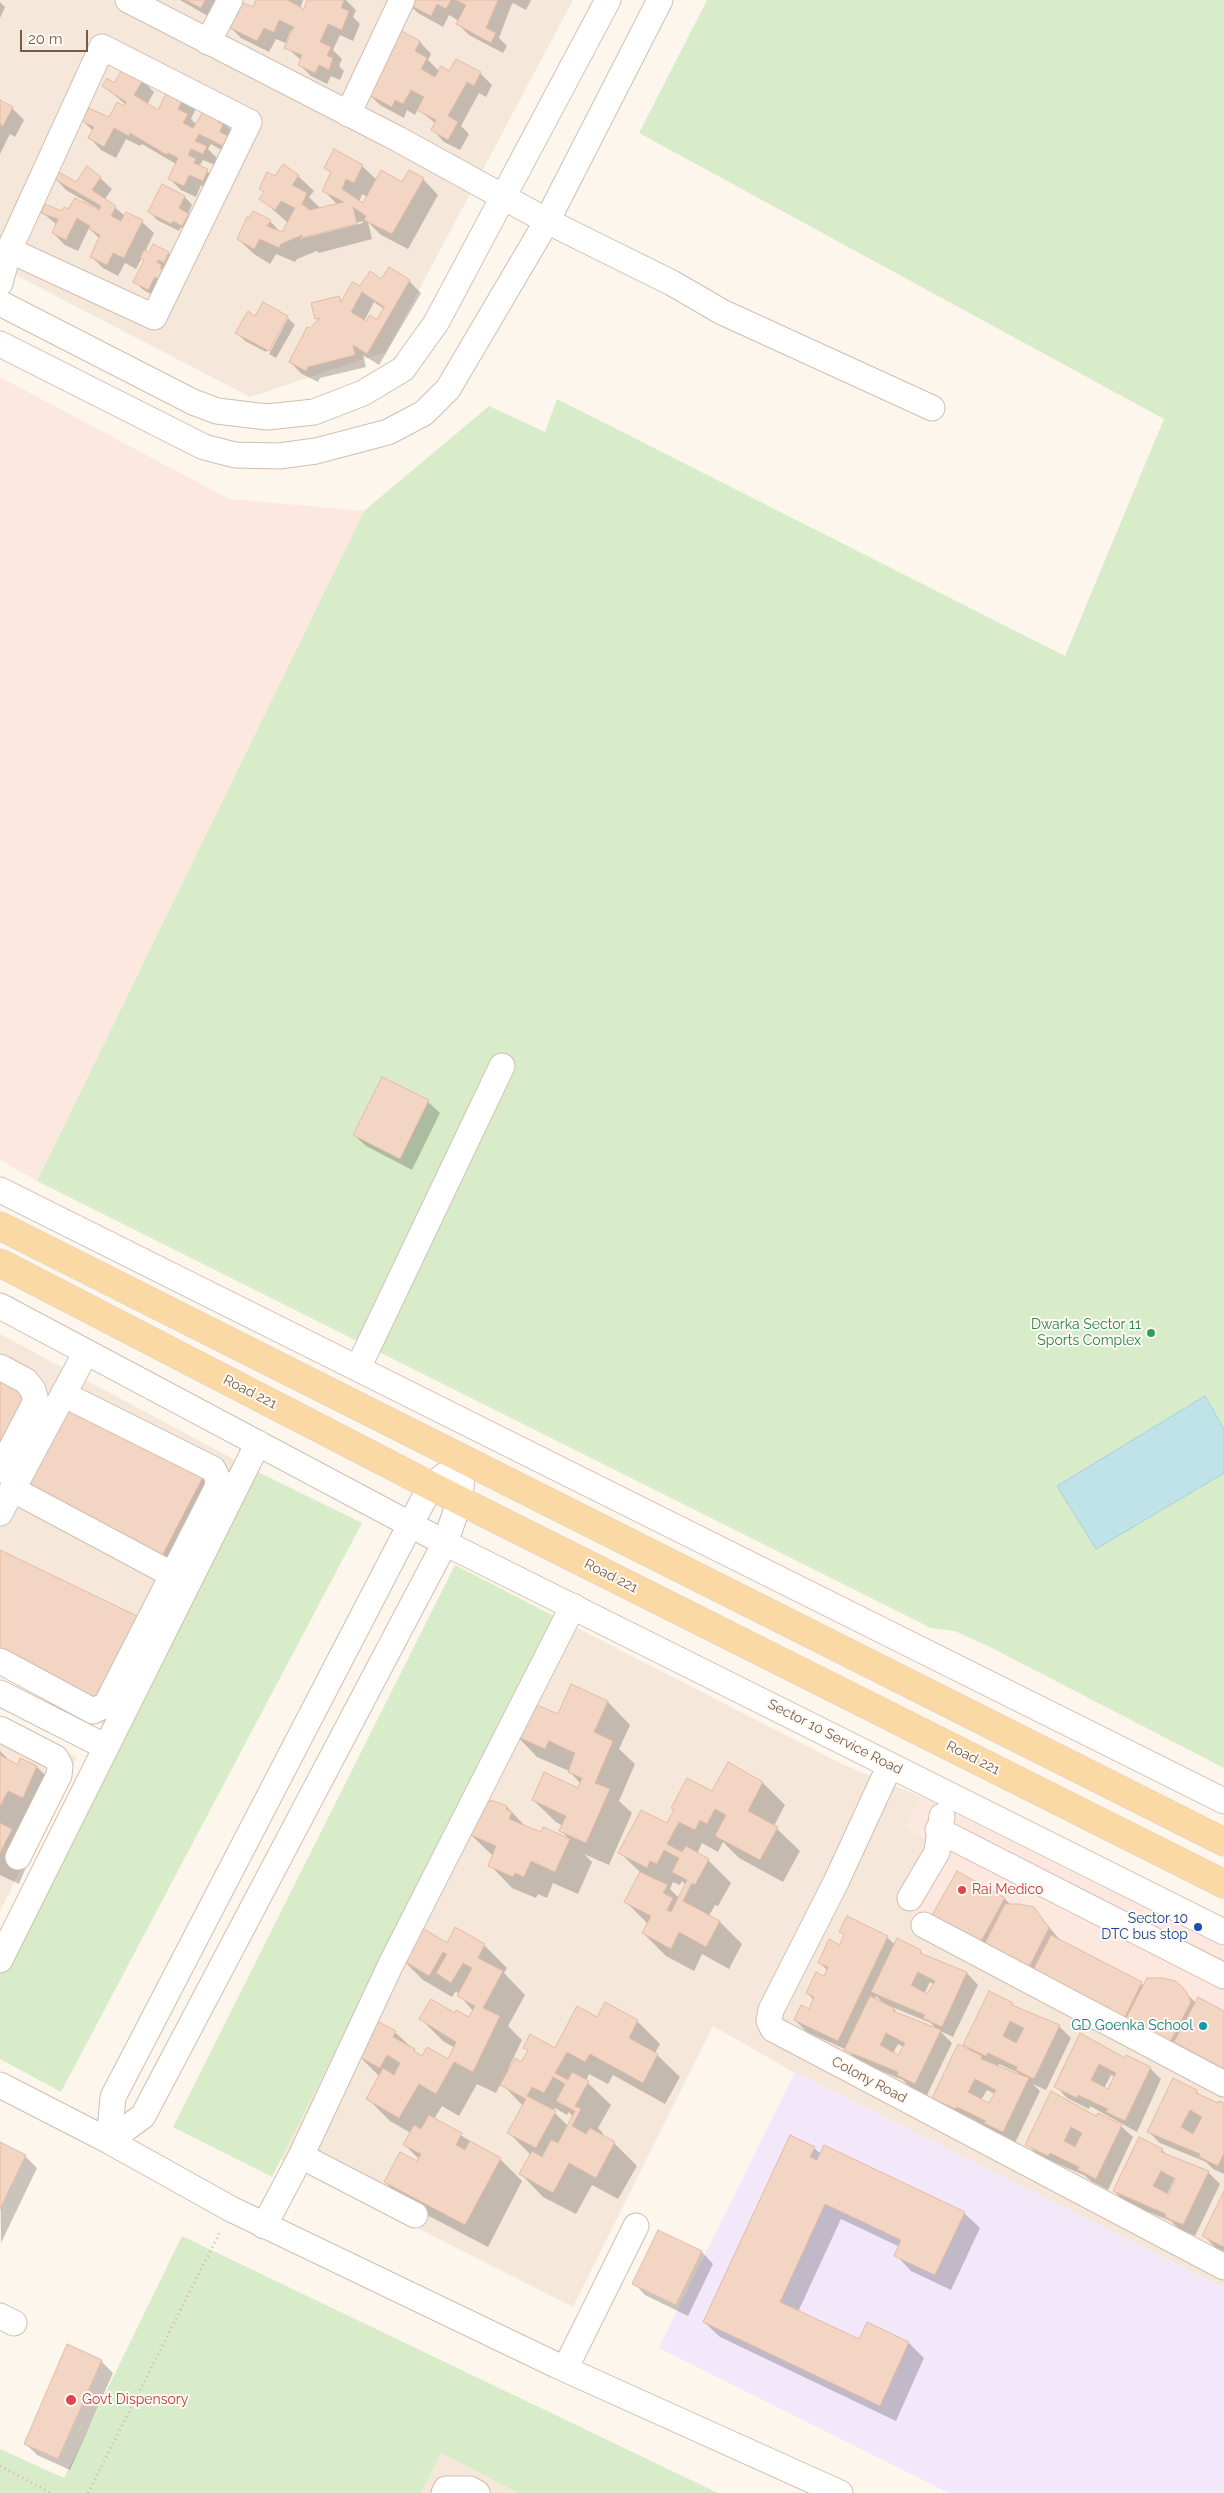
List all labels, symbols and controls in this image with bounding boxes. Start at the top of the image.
scale bar [22,20,90,52]
text: 20 m [28,30,63,48]
place label: Dwarka Sector 11 Sports Complex [1031,1317,1141,1350]
marker: Dwarka Sector 11 Sports Complex [1145,1327,1157,1339]
street label: Road 221 [220,1371,280,1413]
street label: Road 221 [581,1555,641,1597]
street label: Sector 10 Service Road [765,1696,905,1778]
street label: Road 221 [943,1737,1003,1779]
place label: Rai Medico [972,1882,1043,1898]
marker: Rai Medico [956,1884,968,1896]
place label: Sector 10 DTC bus stop [1101,1911,1188,1944]
marker: Sector 10 DTC bus stop [1192,1921,1204,1933]
place label: GD Goenka School [1071,2018,1193,2034]
marker: GD Goenka School [1197,2020,1209,2032]
street label: Colony Road [828,2053,910,2107]
place label: Govt Dispensory [82,2392,188,2408]
marker: Govt Dispensory [64,2393,78,2407]

